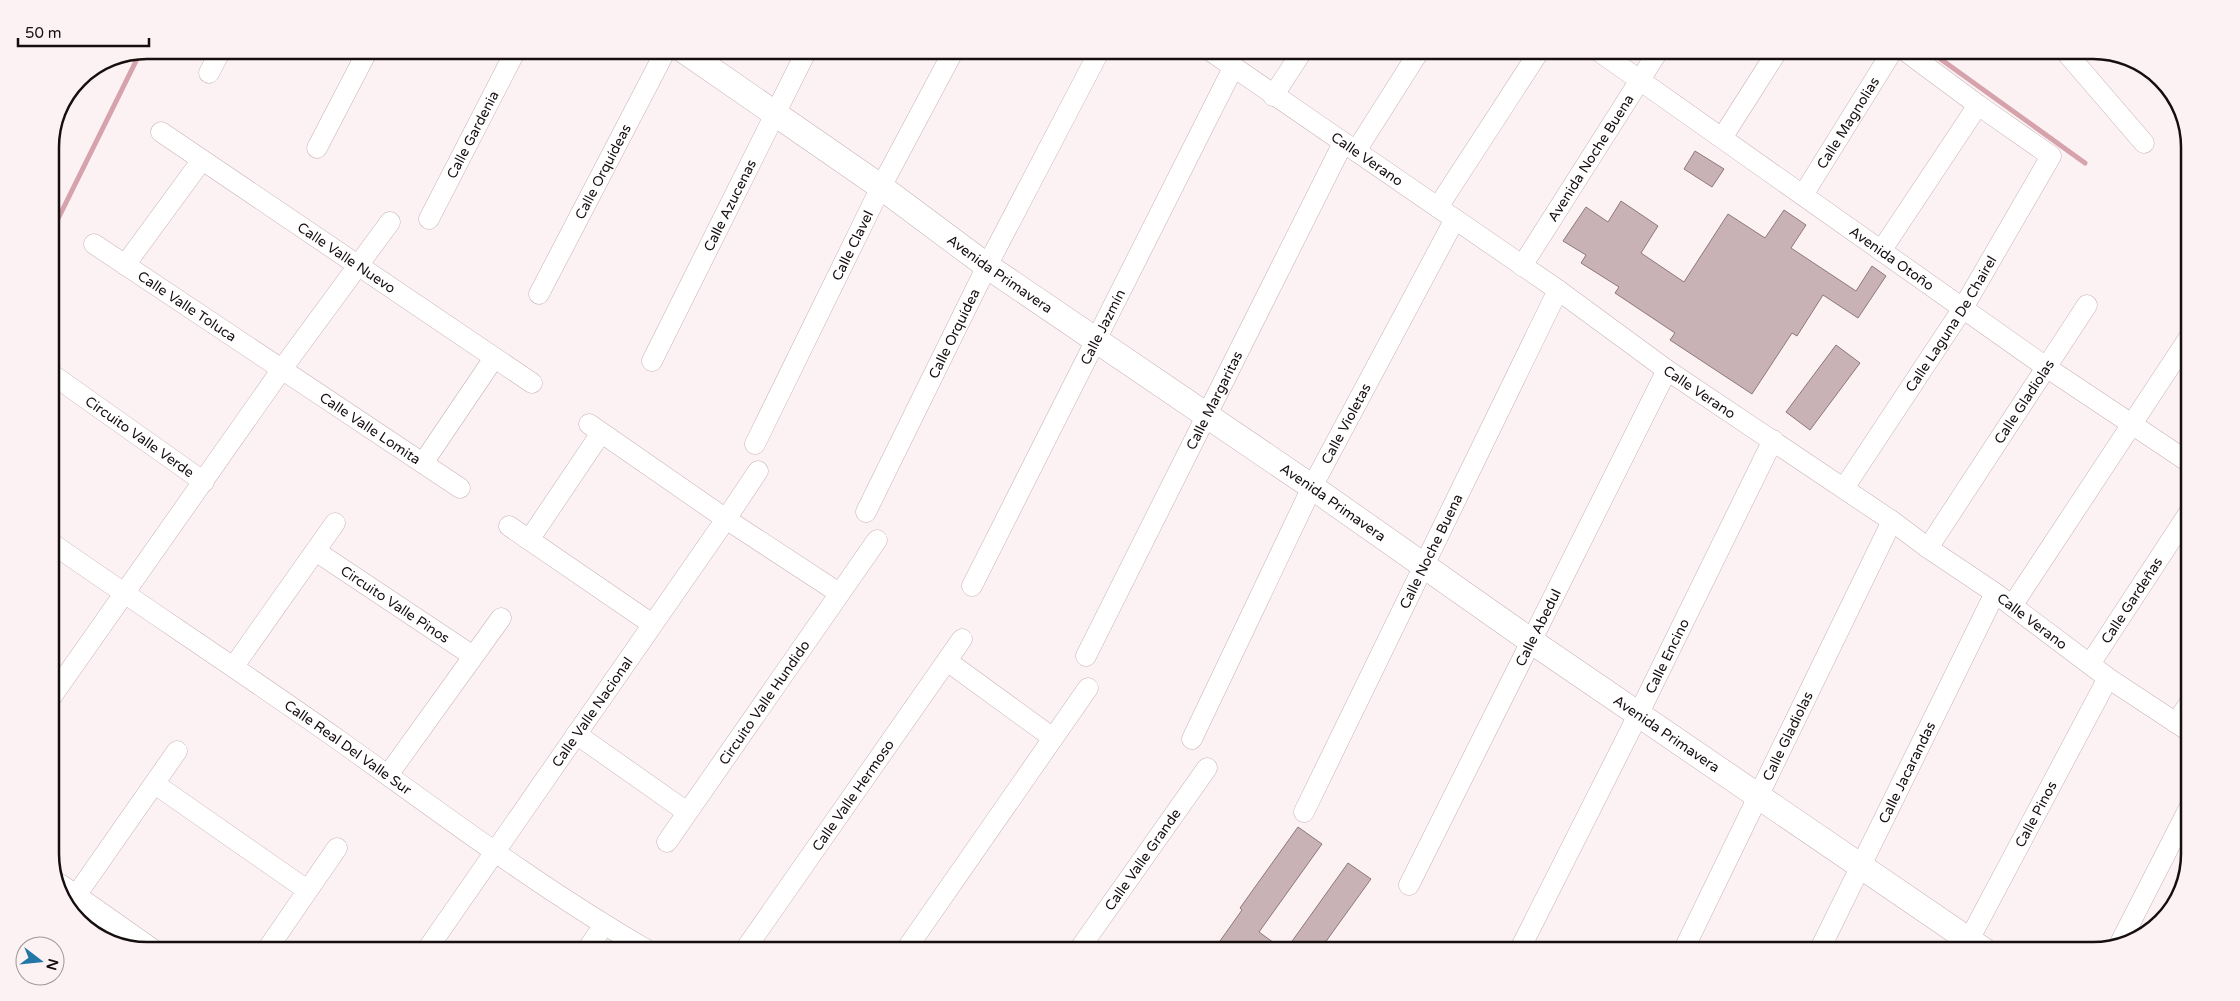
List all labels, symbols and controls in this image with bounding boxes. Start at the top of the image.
scale bar [18,15,149,47]
text: 50 m [25,24,62,42]
street label: Calle Magnolias [1813,73,1883,172]
street label: Calle Gardenia [443,88,502,181]
street label: Avenida Noche Buena [1544,91,1637,225]
street label: Calle Orquídeas [571,121,635,222]
street label: Calle Verano [1328,128,1406,189]
street label: Calle Azucenas [700,156,760,254]
street label: Calle Clavel [828,208,877,283]
street label: Calle Valle Nuevo [294,218,399,297]
street label: Avenida Otoño [1846,222,1938,294]
street label: Avenida Primavera [944,231,1056,317]
street label: Calle Laguna De Chairel [1902,253,2000,395]
street label: Calle Valle Toluca [135,267,240,345]
street label: Calle Orquídea [925,286,983,381]
street label: Calle Jazmín [1076,286,1129,368]
street label: Calle Margaritas [1182,348,1246,453]
street label: Calle Gladiolas [1990,356,2058,447]
street label: Calle Verano [1660,362,1739,422]
street label: Calle Violetas [1317,380,1374,467]
street label: Calle Valle Lomita [317,388,424,468]
street label: Circuito Valle Verde [82,392,198,481]
street label: Avenida Primavera [1277,459,1389,545]
street label: Calle Noche Buena [1396,491,1466,612]
street label: Calle Gardeñas [2097,554,2166,647]
street label: Circuito Valle Pinos [338,562,453,647]
street label: Calle Abedul [1512,586,1564,669]
street label: Calle Verano [1994,589,2071,653]
street label: Calle Encino [1641,616,1693,696]
street label: Circuito Valle Hundido [715,637,813,768]
street label: Calle Valle Nacional [548,654,636,770]
street label: Calle Gladiolas [1759,688,1816,783]
street label: Avenida Primavera [1610,691,1723,776]
street label: Calle Real Del Valle Sur [281,696,416,799]
street label: Calle Jacarandas [1875,719,1939,826]
street label: Calle Valle Hermoso [808,736,898,854]
street label: Calle Pinos [2011,778,2060,850]
street label: Calle Valle Grande [1101,805,1184,914]
north arrow [15,936,65,986]
text: N [42,957,62,972]

